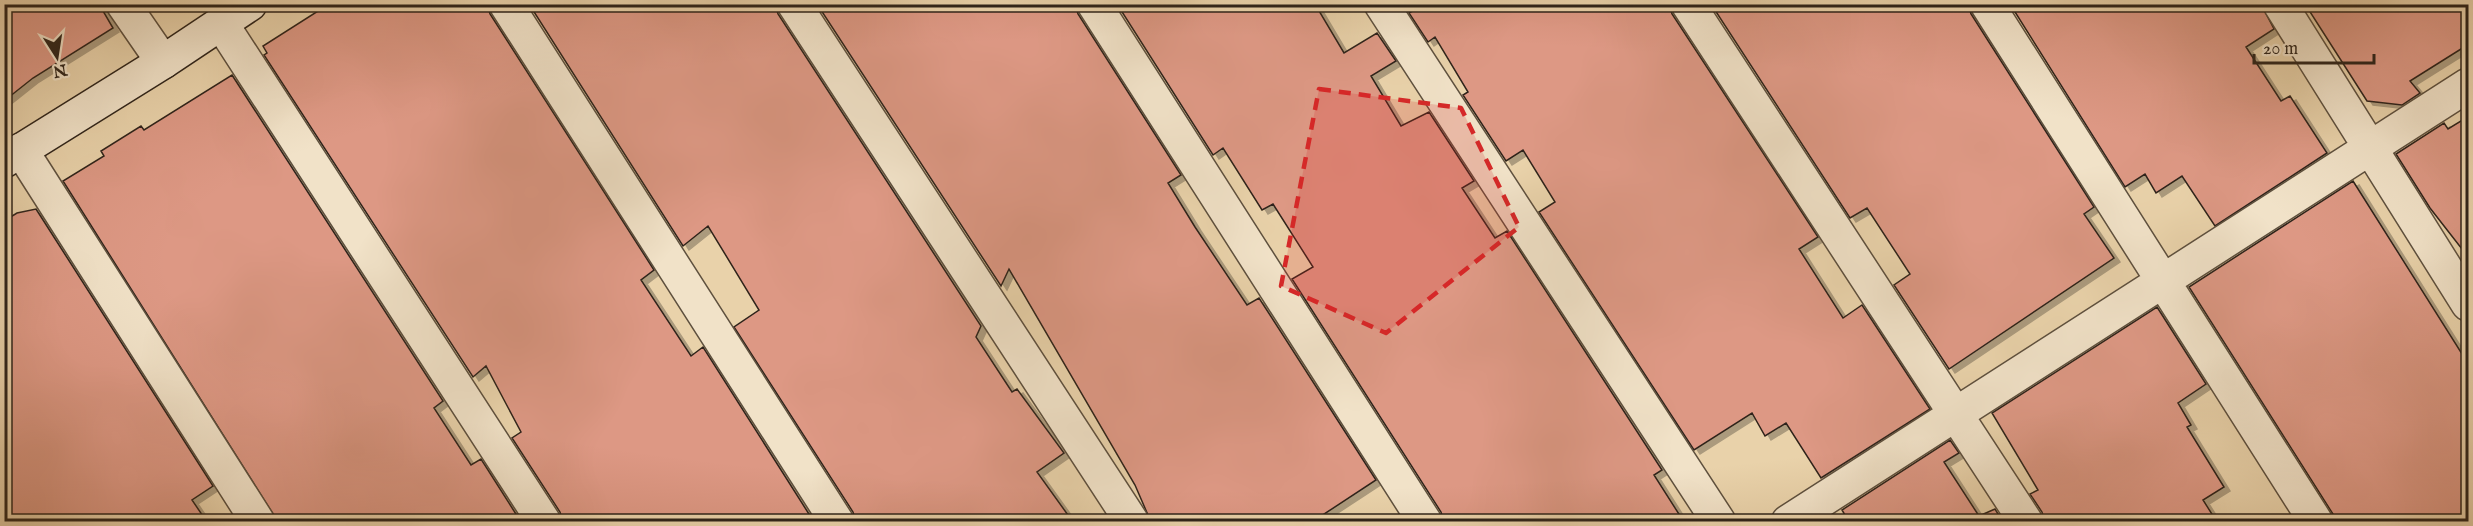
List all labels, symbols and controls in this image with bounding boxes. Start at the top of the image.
north arrow [27,27,87,87]
scale bar [2254,27,2374,65]
text: 20 m [2263,38,2298,61]
text: N [51,58,70,81]

